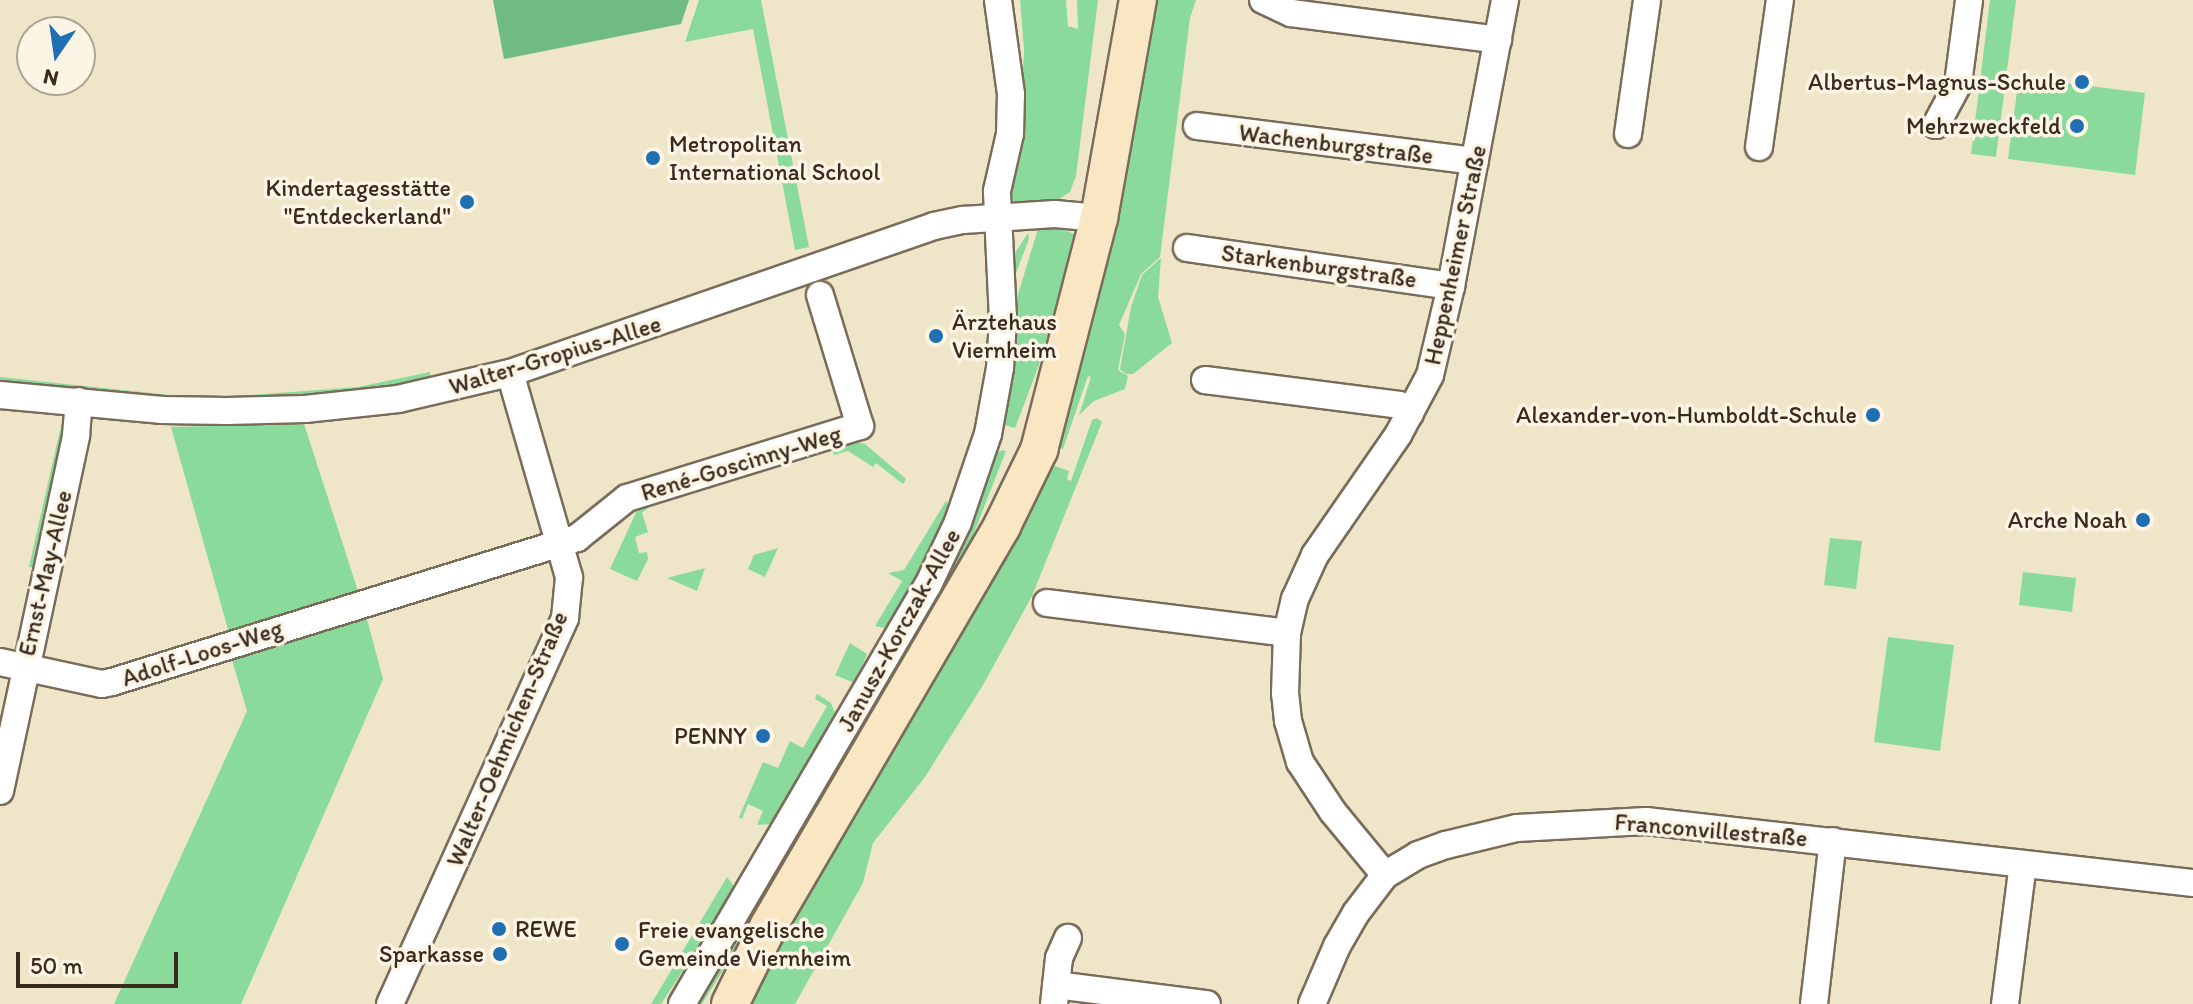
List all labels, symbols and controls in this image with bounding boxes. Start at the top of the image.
north arrow [16,16,96,96]
text: N [41,63,61,93]
place label: Albertus-Magnus-Schule [1808,68,2066,96]
marker: Albertus-Magnus-Schule [2073,73,2091,91]
place label: Mehrzweckfeld [1906,112,2061,140]
marker: Mehrzweckfeld [2068,117,2086,135]
street label: Wachenburgstraße [1237,118,1435,170]
place label: Metropolitan International School [669,130,880,186]
street label: Heppenheimer Straße [1418,142,1492,368]
marker: Metropolitan International School [644,149,662,167]
place label: Kindertagesstätte "Entdeckerland" [266,174,451,230]
marker: Kindertagesstätte "Entdeckerland" [458,193,476,211]
street label: Starkenburgstraße [1219,238,1419,294]
place label: Ärztehaus Viernheim [952,308,1057,364]
street label: Walter-Gropius-Allee [445,309,665,401]
marker: Ärztehaus Viernheim [927,327,945,345]
place label: Alexander-von-Humboldt-Schule [1516,401,1857,429]
marker: Alexander-von-Humboldt-Schule [1864,406,1882,424]
street label: René-Goscinny-Weg [637,419,845,507]
street label: Ernst-May-Allee [12,487,78,659]
place label: Arche Noah [2008,506,2127,534]
marker: Arche Noah [2134,511,2152,529]
street label: Janusz-Korczak-Allee [831,524,967,736]
street label: Walter-Oehmichen-Straße [440,607,574,871]
street label: Adolf-Loos-Weg [118,613,286,693]
place label: PENNY [674,722,747,750]
marker: PENNY [754,727,772,745]
street label: Franconvillestraße [1613,807,1809,853]
place label: REWE [515,915,577,943]
place label: Freie evangelische Gemeinde Viernheim [638,916,851,972]
marker: REWE [490,920,508,938]
marker: Freie evangelische Gemeinde Viernheim [613,935,631,953]
scale bar [20,936,182,986]
place label: Sparkasse [379,940,484,968]
marker: Sparkasse [491,945,509,963]
text: 50 m [30,951,83,980]

